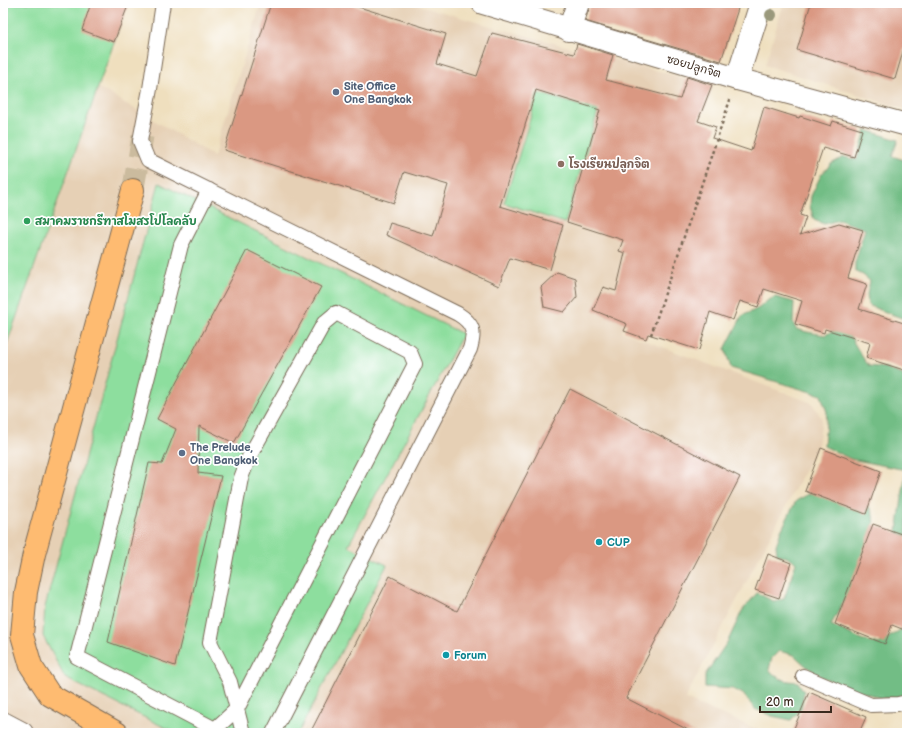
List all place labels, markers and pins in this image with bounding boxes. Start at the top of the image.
place label: Site Office One Bangkok [344,80,412,106]
marker: Site Office One Bangkok [331,87,341,97]
place label: โรงเรียนปลูกจิต [568,156,650,173]
marker: โรงเรียนปลูกจิต [556,159,566,169]
place label: สมาคมราชกรีฑาสโมสรโปโลคลับ [35,213,197,228]
marker: สมาคมราชกรีฑาสโมสรโปโลคลับ [22,216,32,226]
place label: The Prelude, One Bangkok [190,441,258,467]
marker: The Prelude, One Bangkok [177,448,187,458]
place label: CUP [607,536,630,549]
marker: CUP [594,537,604,547]
place label: Forum [454,649,487,662]
marker: Forum [441,650,451,660]

